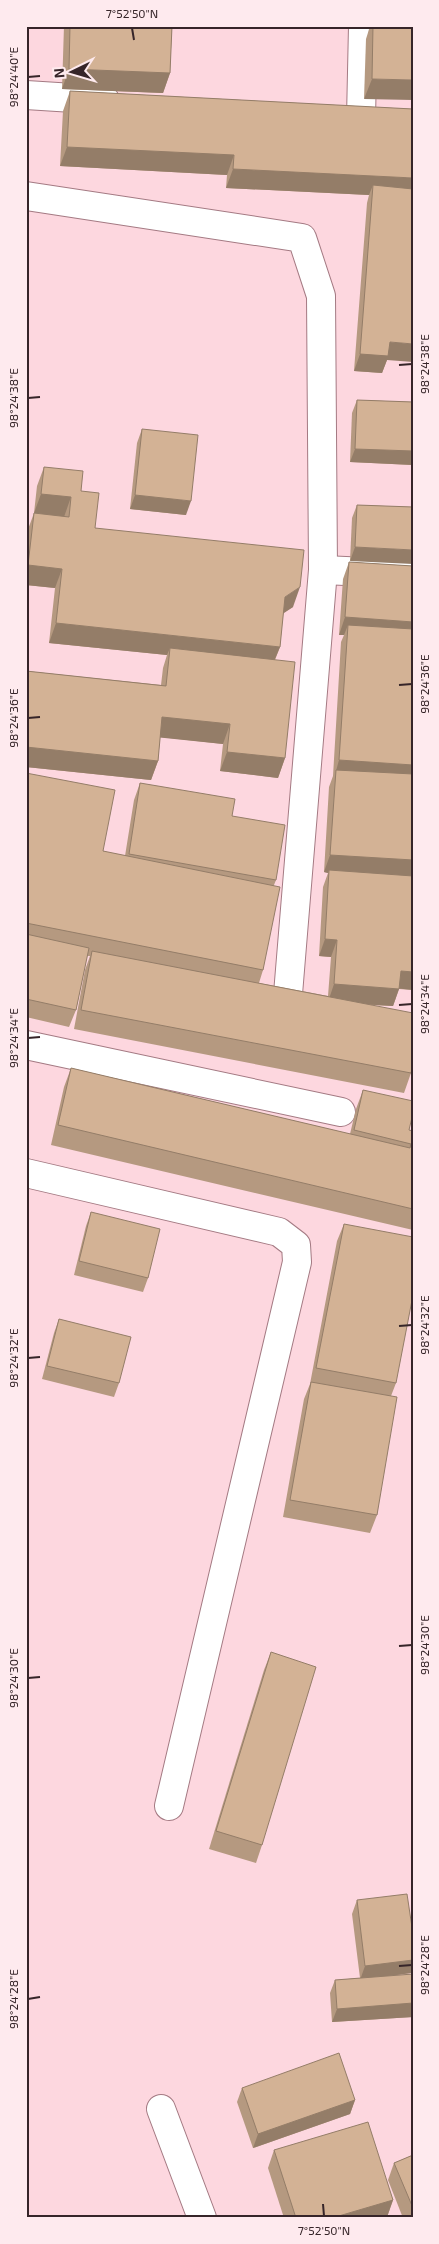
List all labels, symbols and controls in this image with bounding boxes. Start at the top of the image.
text: 7°52'50"N [106,6,158,20]
text: 98°24'40"E [6,47,20,107]
north arrow [48,48,98,98]
text: N [50,67,67,79]
text: 98°24'38"E [417,334,431,394]
text: 98°24'38"E [6,368,20,428]
text: 98°24'36"E [417,654,431,714]
text: 98°24'36"E [6,688,20,748]
text: 98°24'34"E [417,974,431,1034]
text: 98°24'34"E [6,1008,20,1068]
text: 98°24'32"E [417,1295,431,1355]
text: 98°24'32"E [6,1328,20,1388]
text: 98°24'30"E [417,1615,431,1675]
text: 98°24'30"E [6,1648,20,1708]
text: 98°24'28"E [417,1935,431,1995]
text: 98°24'28"E [6,1969,20,2029]
text: 7°52'50"N [298,2223,350,2237]

